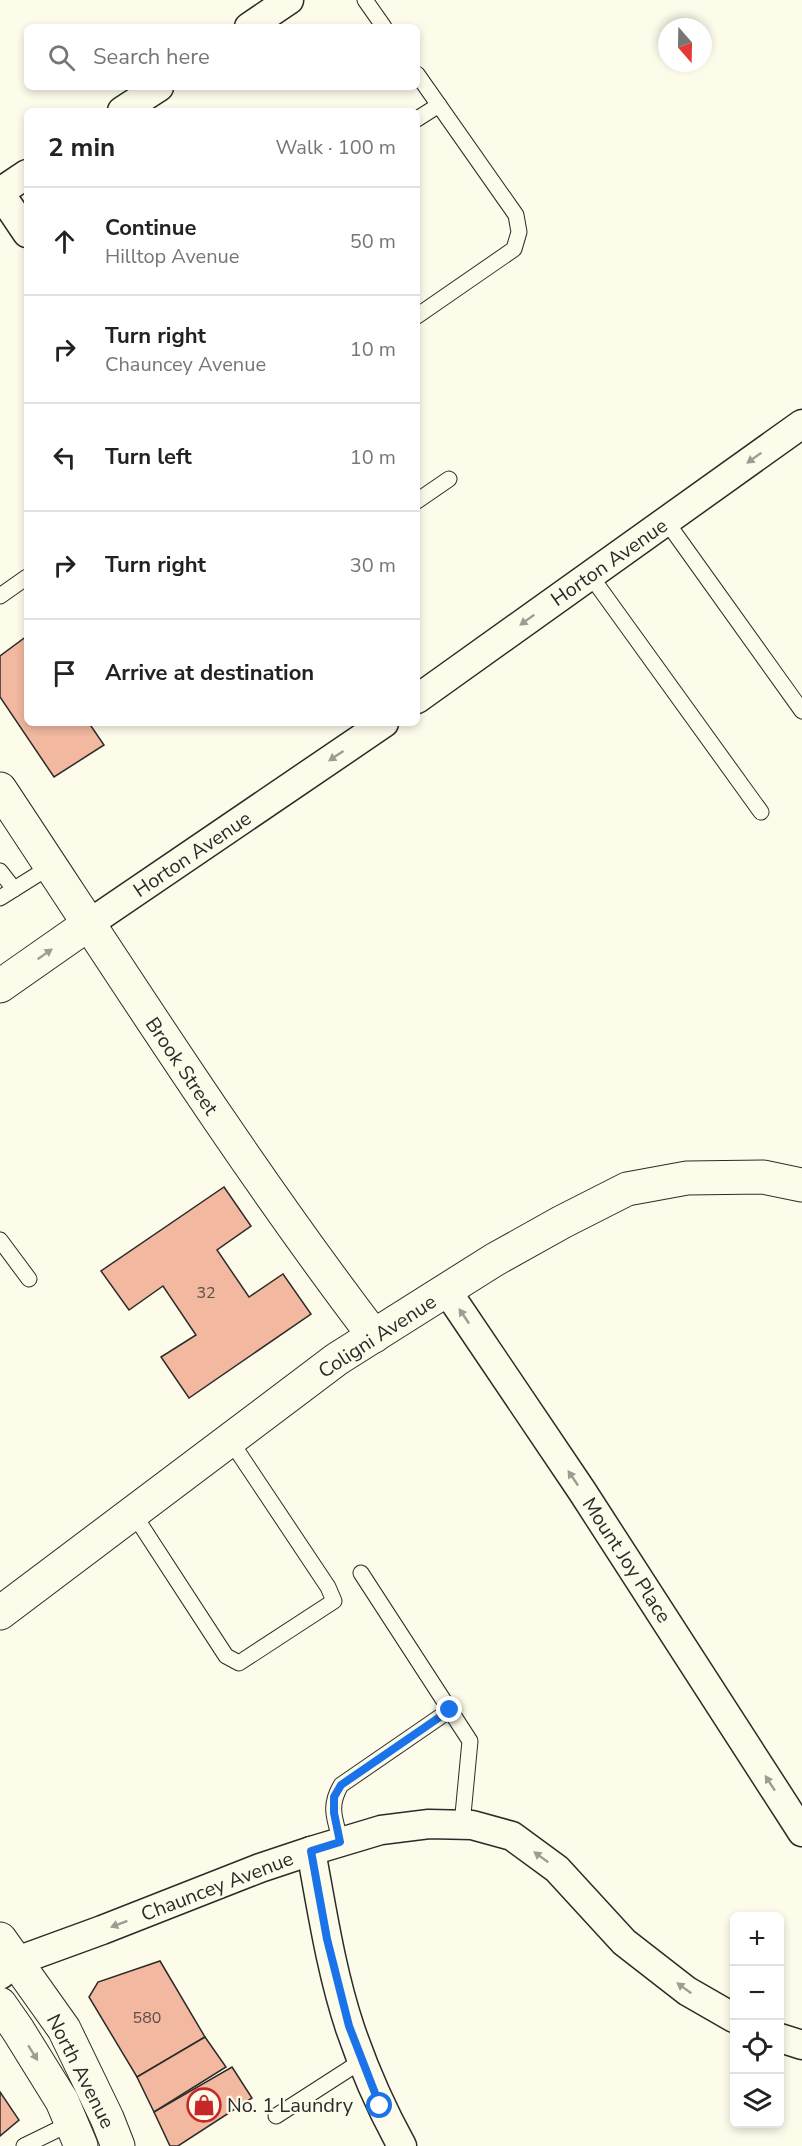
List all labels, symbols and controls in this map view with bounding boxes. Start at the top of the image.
north arrow [658,18,712,72]
search box [24,24,420,90]
icon: search [45,41,78,74]
text: Search here [93,42,210,72]
text: 2 min [48,130,115,165]
text: Walk · 100 m [276,134,396,161]
text: Continue [105,213,196,243]
icon: ahead [48,225,81,258]
text: 50 m [350,228,396,255]
text: Hilltop Avenue [105,243,239,270]
text: Turn right [105,321,206,351]
icon: right [48,333,81,366]
text: 10 m [350,336,396,363]
text: Chauncey Avenue [105,351,266,378]
icon: left [48,441,81,474]
text: Turn left [105,442,192,472]
text: 10 m [350,444,396,471]
one-way arrow [747,452,763,464]
street label: Horton Avenue [546,512,673,613]
icon: right [48,549,81,582]
text: Turn right [105,550,206,580]
text: 30 m [350,552,396,579]
one-way arrow [520,614,536,626]
icon: arrive [48,657,81,690]
text: Arrive at destination [105,658,314,688]
one-way arrow [328,750,344,761]
street label: Horton Avenue [128,805,256,904]
one-way arrow [36,948,52,960]
street label: Brook Street [139,1012,225,1121]
house number: 32 [196,1282,216,1304]
street label: Coligni Avenue [313,1288,441,1385]
one-way arrow [458,1309,470,1325]
one-way arrow [568,1470,579,1486]
street label: Mount Joy Place [576,1492,677,1628]
route end [436,1696,462,1722]
one-way arrow [765,1775,776,1791]
street label: Chauncey Avenue [137,1845,297,1928]
one-way arrow [533,1852,548,1864]
map controls [730,1912,784,2128]
button: + [730,1912,784,1966]
one-way arrow [110,1920,128,1929]
button: − [730,1966,784,2020]
one-way arrow [677,1982,693,1994]
house number: 580 [133,2007,161,2029]
street label: North Avenue [40,2009,121,2133]
button: locate [730,2020,784,2074]
one-way arrow [27,2045,38,2061]
button: layers [730,2074,784,2128]
shop icon: No. 1 Laundry [186,2087,222,2123]
place label: No. 1 Laundry [227,2092,354,2119]
route start [366,2092,392,2118]

